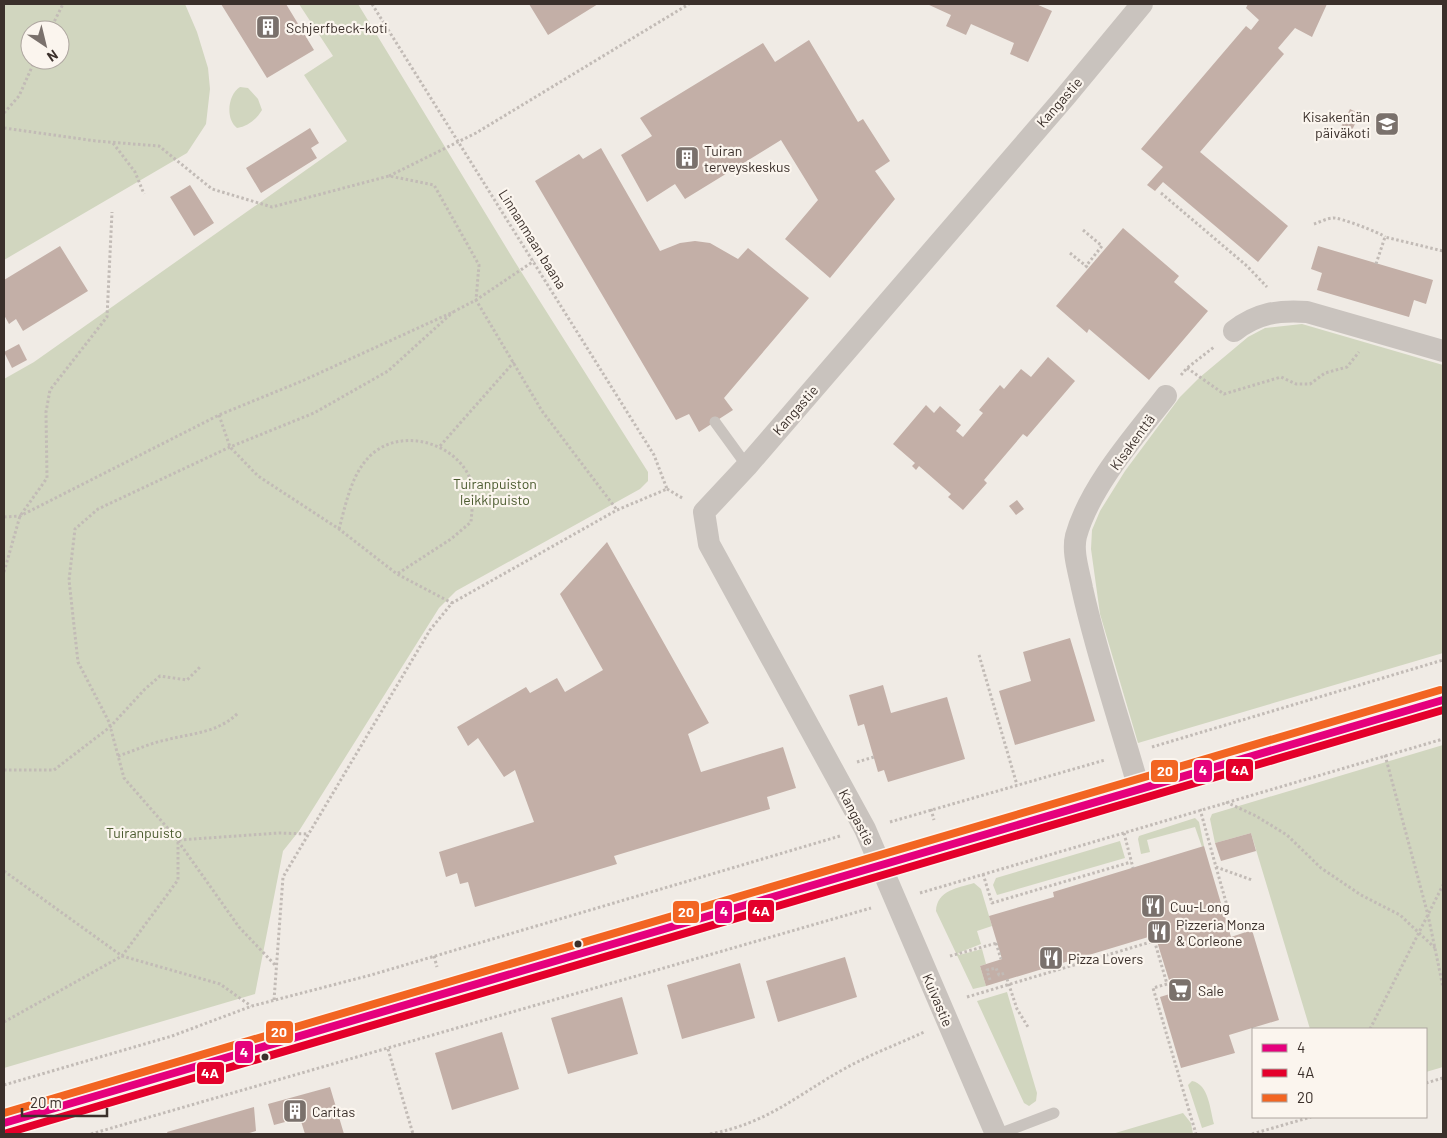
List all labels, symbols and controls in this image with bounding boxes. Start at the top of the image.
building icon: Schjerfbeck-koti [255,14,281,40]
place label: Schjerfbeck-koti [286,19,388,36]
north arrow [20,20,70,70]
text: N [44,46,61,66]
street label: Kangastie [1033,73,1085,131]
place label: Kisakentän päiväkoti [1302,108,1370,141]
school or university icon: Kisakentän päiväkoti [1374,111,1400,137]
place label: Tuiran terveyskeskus [704,142,791,175]
building icon: Tuiran terveyskeskus [674,145,700,171]
street label: Linnanmaan baana [496,186,570,292]
street label: Kangastie [769,381,821,439]
street label: Kisakenttä [1106,411,1158,473]
park label: Tuiranpuiston leikkipuisto [453,475,537,508]
line badge: 4A [1225,758,1254,782]
line badge: 20 [1150,759,1179,783]
line badge: 4 [1193,759,1213,783]
text: 4 [1199,761,1207,778]
text: 4A [1231,761,1250,778]
text: 20 [1157,762,1173,779]
street label: Kangastie [836,786,878,848]
park label: Tuiranpuisto [106,824,182,841]
restaurant icon: Cuu-Long [1140,893,1166,919]
place label: Cuu-Long [1170,898,1230,915]
line badge: 4A [747,899,775,923]
line badge: 20 [672,900,700,924]
line badge: 4 [714,900,733,924]
text: 4 [720,902,728,919]
text: 4A [752,902,771,919]
text: 20 [678,903,694,920]
place label: Pizzeria Monza & Corleone [1176,916,1265,949]
restaurant icon: Pizzeria Monza & Corleone [1146,919,1172,945]
unlabelled marker [573,939,583,949]
restaurant icon: Pizza Lovers [1038,945,1064,971]
place label: Pizza Lovers [1068,950,1144,967]
street label: Kuivastie [919,971,957,1029]
supermarket icon: Sale [1167,977,1193,1003]
place label: Sale [1198,982,1224,999]
line badge: 20 [265,1020,294,1044]
text: 20 [271,1023,287,1040]
legend [1252,1028,1427,1118]
text: 4 [1297,1038,1305,1056]
line badge: 4 [234,1040,254,1064]
text: 4 [240,1043,248,1060]
unlabelled marker [260,1052,270,1062]
line badge: 4A [196,1061,225,1085]
text: 4A [1297,1063,1314,1081]
text: 4A [201,1064,220,1081]
scale bar [22,1086,108,1118]
text: 20 [1297,1088,1314,1106]
text: 20 m [30,1093,62,1111]
building icon: Caritas [282,1098,308,1124]
place label: Caritas [312,1103,355,1120]

